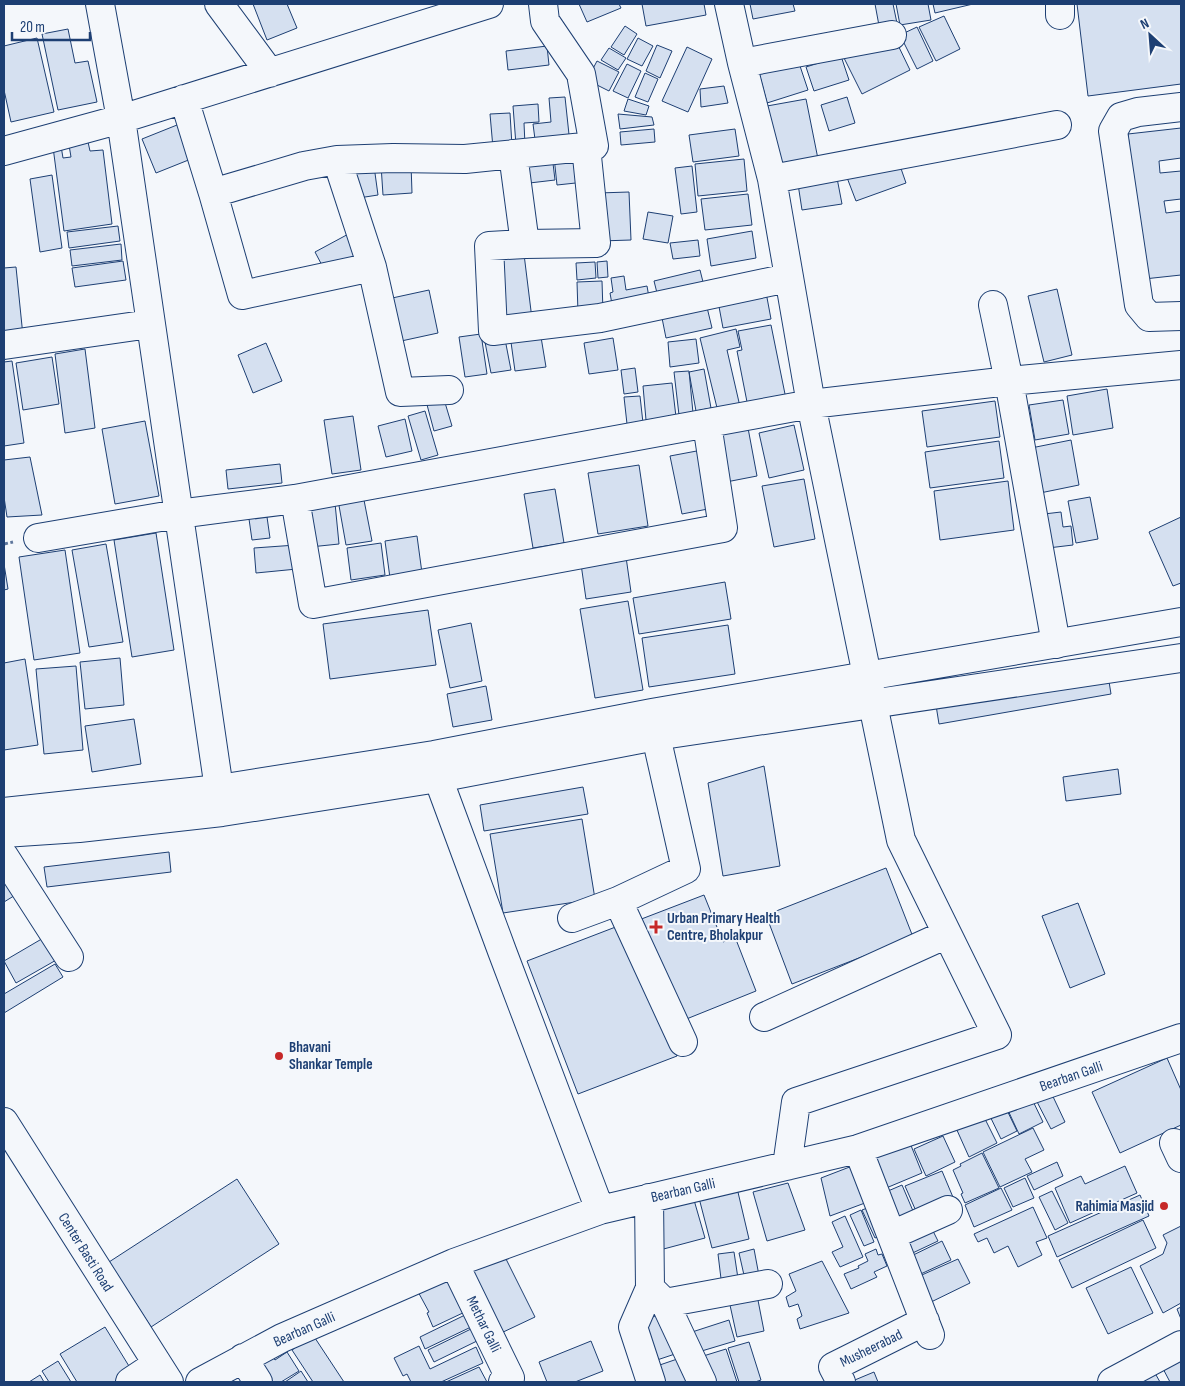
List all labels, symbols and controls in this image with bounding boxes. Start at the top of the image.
scale bar [12,10,90,42]
north arrow [1125,10,1175,60]
text: N [1137,14,1152,33]
text: 20 m [20,18,45,37]
place label: Urban Primary Health Centre, Bholakpur [667,909,780,945]
marker: Urban Primary Health Centre, Bholakpur [649,920,663,934]
place label: Bhavani Shankar Temple [289,1038,373,1074]
marker: Bhavani Shankar Temple [273,1050,285,1062]
street label: Bearban Galli [1037,1057,1105,1096]
street label: Bearban Galli [649,1174,717,1207]
place label: Rahimia Masjid [1076,1197,1154,1216]
marker: Rahimia Masjid [1158,1200,1170,1212]
street label: Center Basti Road [54,1209,117,1295]
street label: Methar Galli [462,1293,505,1356]
street label: Bearban Galli [270,1307,338,1351]
street label: Musheerabad [837,1325,906,1372]

